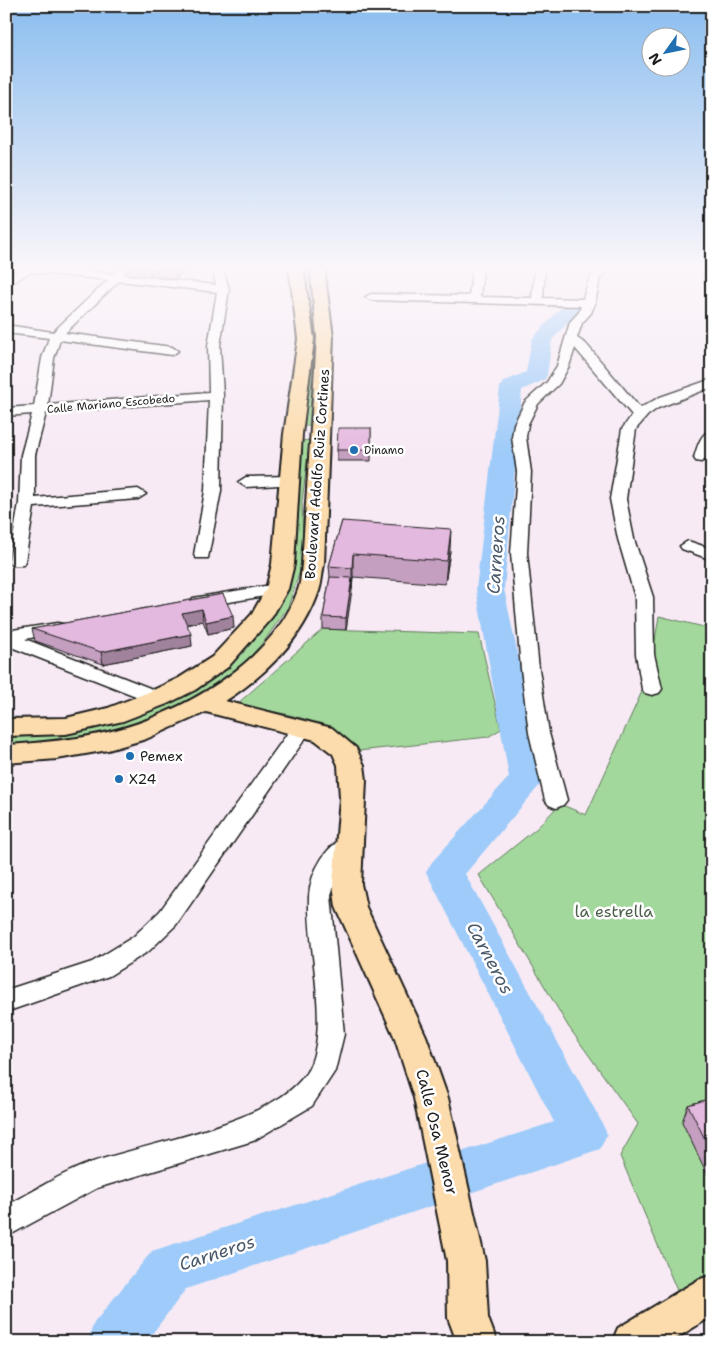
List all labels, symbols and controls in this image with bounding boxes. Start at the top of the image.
north arrow [640,28,690,78]
text: N [645,50,666,69]
street label: Boulevard Adolfo Ruiz Cortines [301,368,333,580]
street label: Calle Mariano Escobedo [46,391,176,417]
place label: Dinamo [364,443,404,458]
marker: Dinamo [348,444,360,456]
water label: Carneros [481,515,511,595]
place label: Pemex [140,747,183,765]
marker: Pemex [124,750,136,762]
place label: X24 [129,770,157,788]
marker: X24 [113,773,125,785]
park label: la estrella [575,901,653,922]
water label: Carneros [461,918,519,998]
street label: Calle Osa Menor [411,1067,463,1197]
water label: Carneros [176,1229,258,1277]

